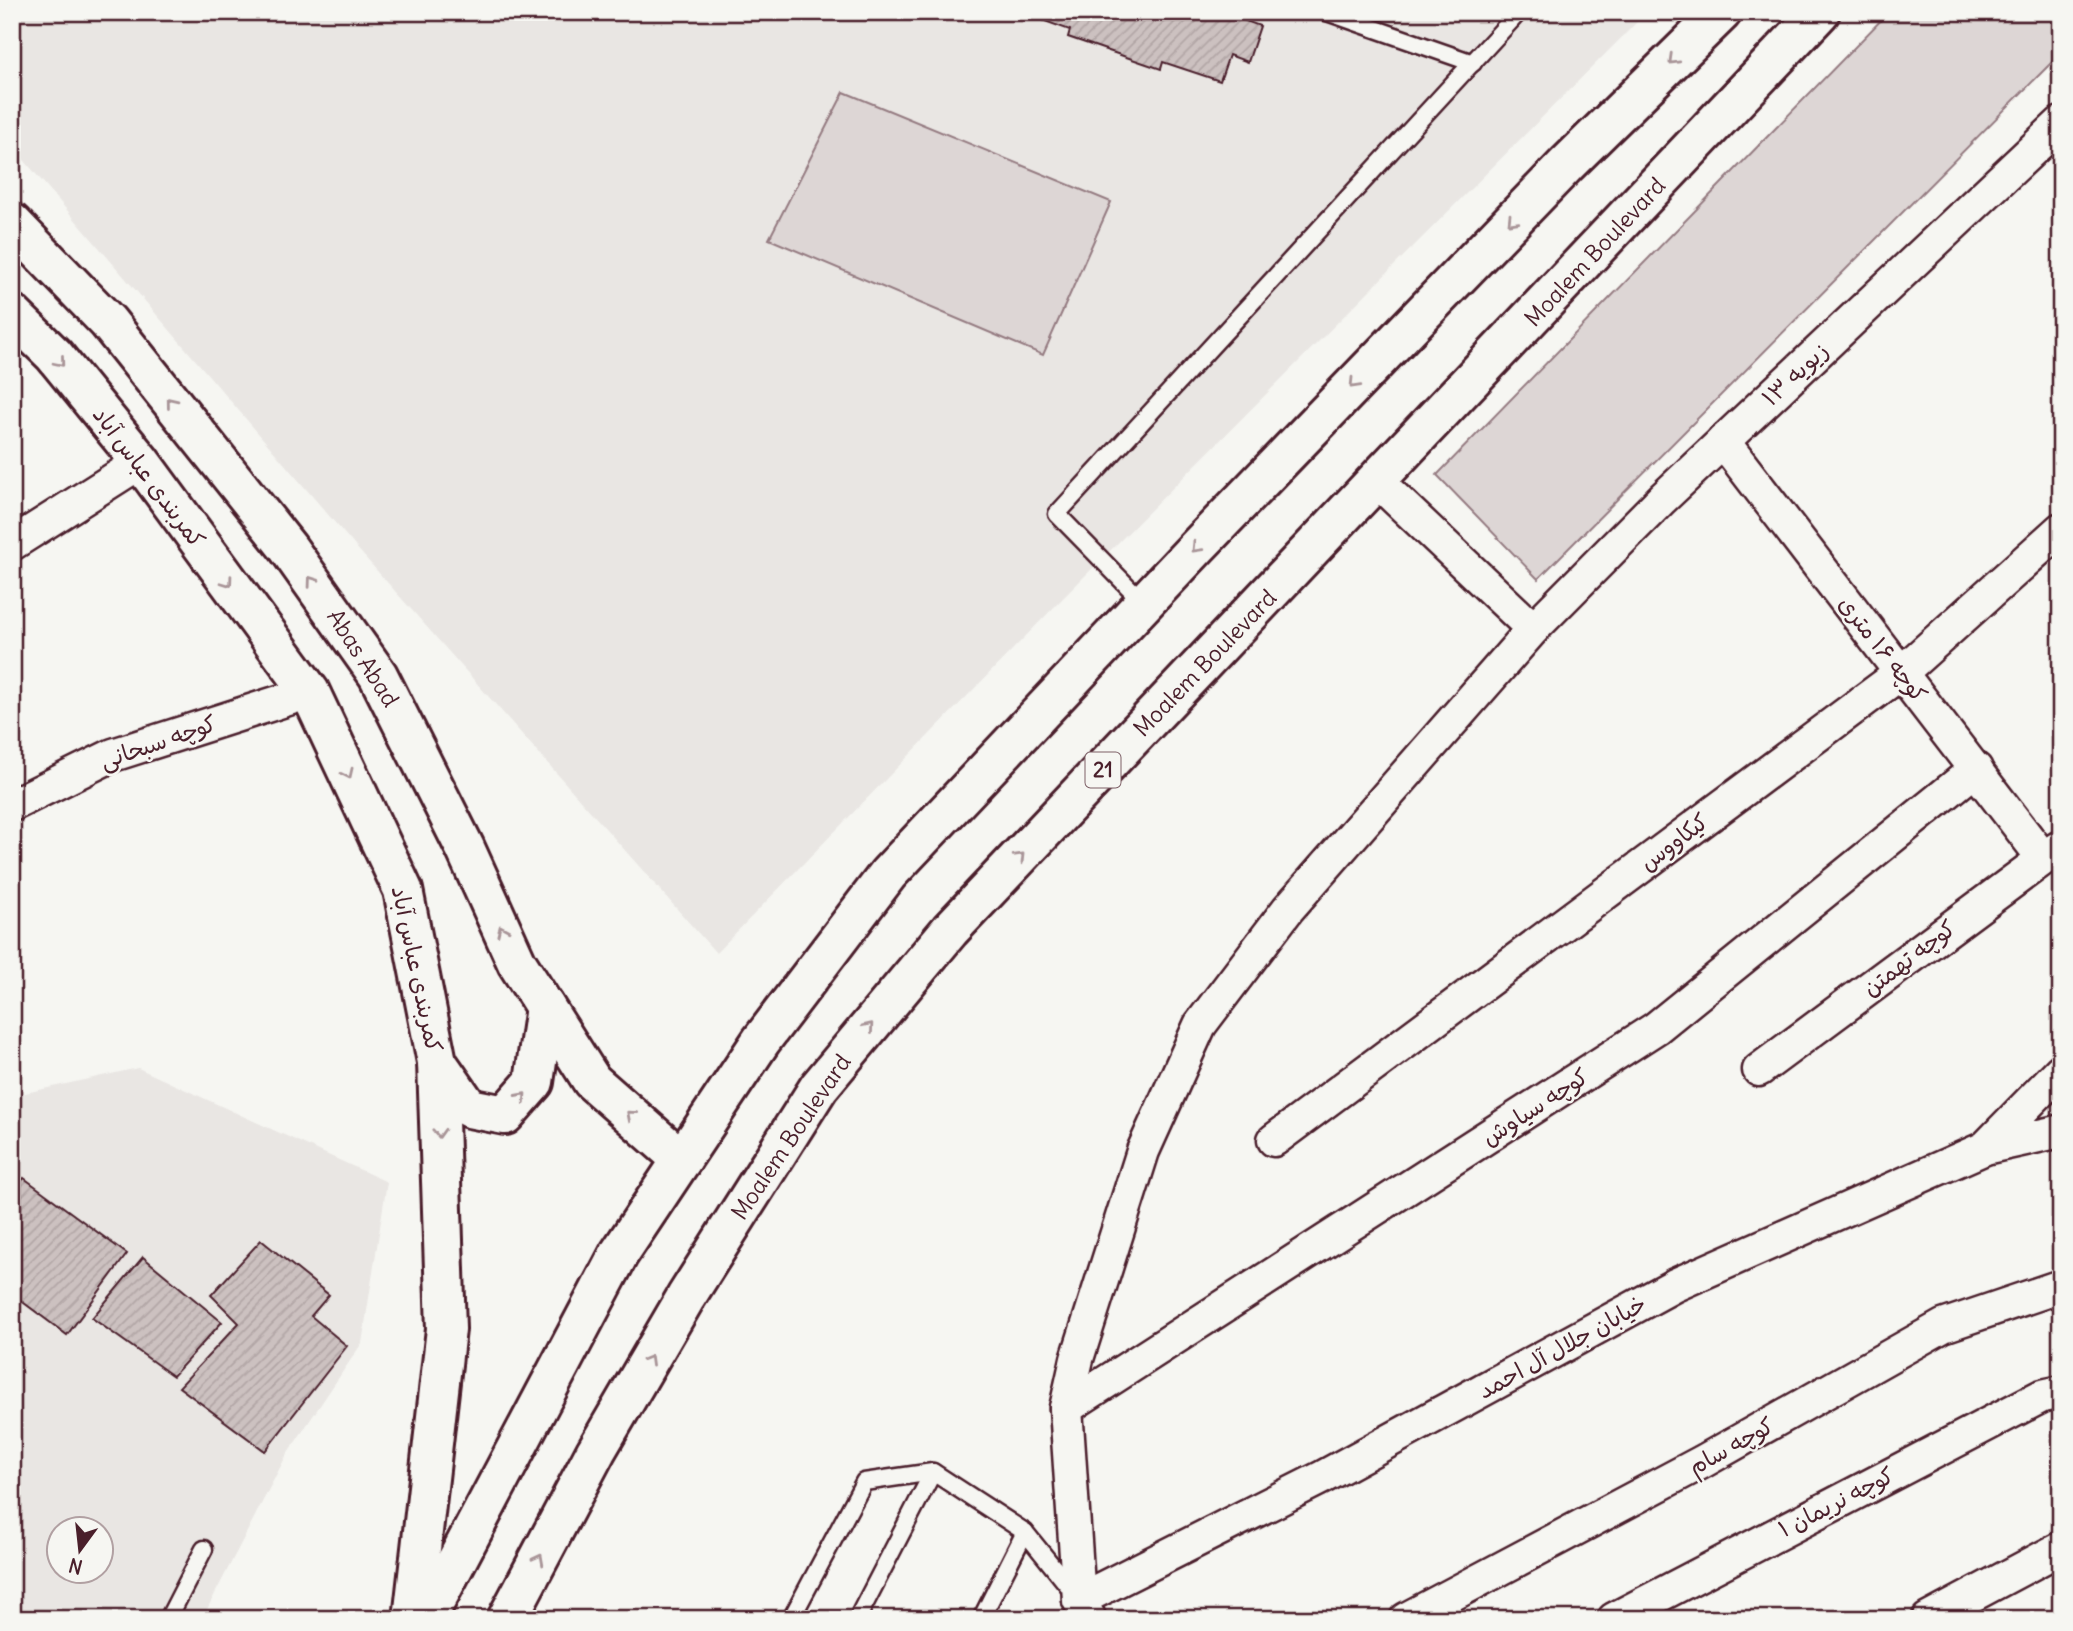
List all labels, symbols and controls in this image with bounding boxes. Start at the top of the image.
one-way arrow [1669,52,1681,64]
street label: Moalem Boulevard [1518,171,1671,332]
one-way arrow [1507,212,1520,225]
street label: زیویه ۱۳ [1755,336,1834,412]
one-way arrow [52,354,64,367]
one-way arrow [1349,376,1362,389]
one-way arrow [167,398,180,410]
street label: کمربندی عباس آباد [87,400,212,553]
one-way arrow [1191,540,1204,553]
one-way arrow [220,574,233,586]
one-way arrow [308,576,320,589]
street label: Moalem Boulevard [1127,583,1282,742]
street label: کوچه ۱۶ متری [1833,590,1934,708]
street label: Abas Abad [321,603,406,712]
street label: کوچه سبحانی [96,708,220,776]
road number: 21 [1086,752,1120,788]
one-way arrow [340,767,354,779]
street label: کیکاووس [1634,806,1714,877]
one-way arrow [1011,852,1024,865]
street label: کمربندی عباس آباد [386,883,449,1055]
street label: کوچه تهمتن [1857,913,1961,1002]
one-way arrow [496,925,510,937]
one-way arrow [861,1023,873,1036]
street label: Moalem Boulevard [724,1048,857,1225]
street label: کوچه سیاوش [1476,1061,1594,1152]
one-way arrow [513,1092,526,1105]
one-way arrow [626,1111,639,1123]
one-way arrow [432,1127,447,1138]
street label: خیابان جلال آل احمد [1472,1288,1651,1405]
one-way arrow [641,1354,654,1367]
street label: کوچه سام [1683,1410,1781,1484]
street label: کوچه نریمان ۱ [1773,1460,1899,1543]
north arrow [46,1516,116,1586]
text: N [66,1553,85,1580]
one-way arrow [531,1553,544,1566]

